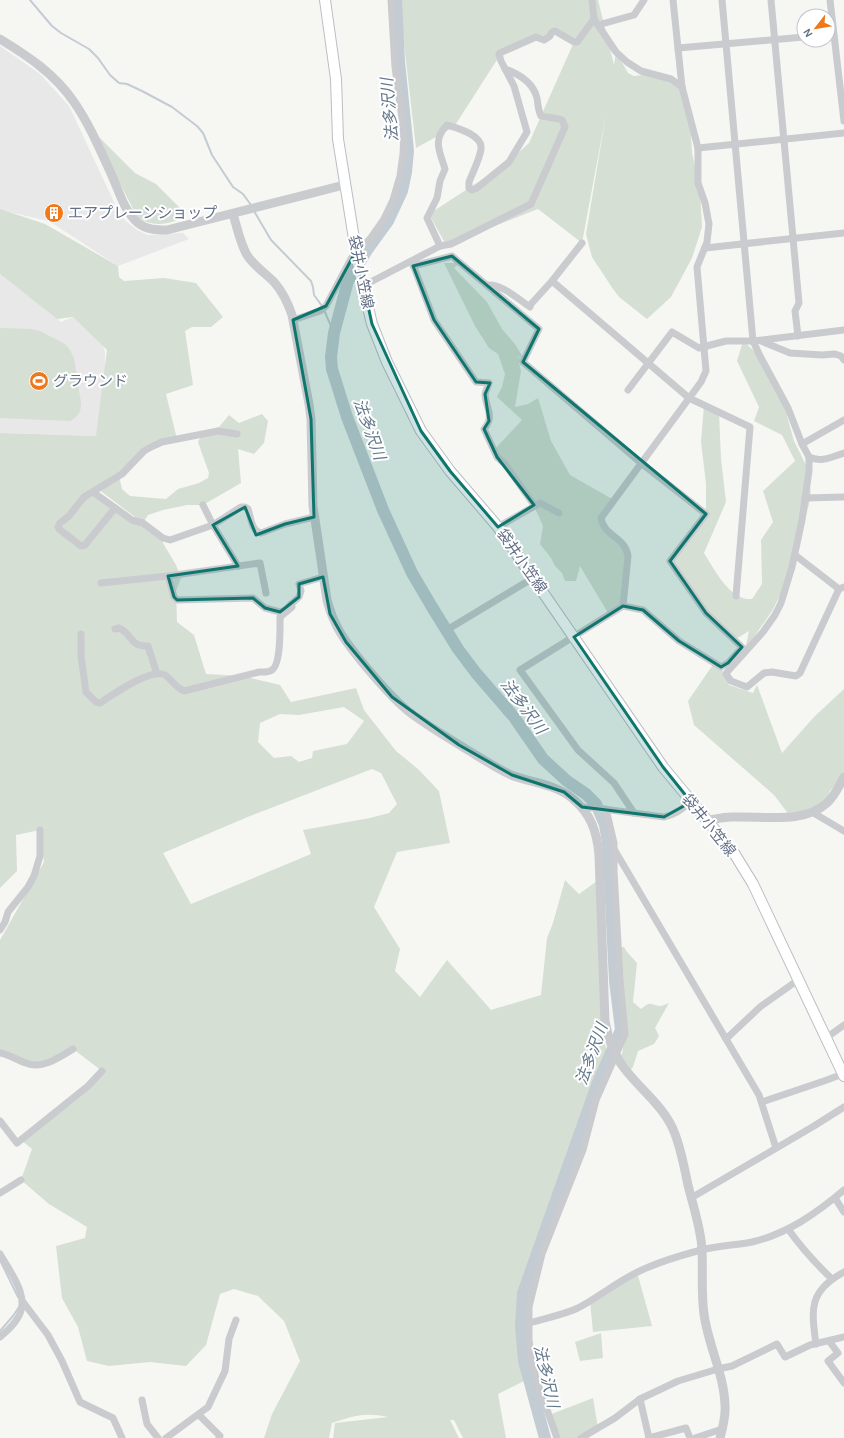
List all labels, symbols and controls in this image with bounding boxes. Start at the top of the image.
north arrow [796,8,836,48]
text: N [800,26,815,40]
water label: 法多沢川 [377,75,402,143]
building icon: エアプレーンショップ [43,202,65,224]
place label: エアプレーンショップ [68,204,217,222]
street label: 袋井小笠線 [345,233,377,311]
sports icon: グラウンド [28,370,50,392]
place label: グラウンド [53,372,128,390]
water label: 法多沢川 [350,396,390,464]
street label: 袋井小笠線 [493,525,551,597]
water label: 法多沢川 [497,675,552,739]
street label: 袋井小笠線 [678,790,740,860]
water label: 法多沢川 [572,1019,612,1087]
water label: 法多沢川 [530,1343,563,1411]

